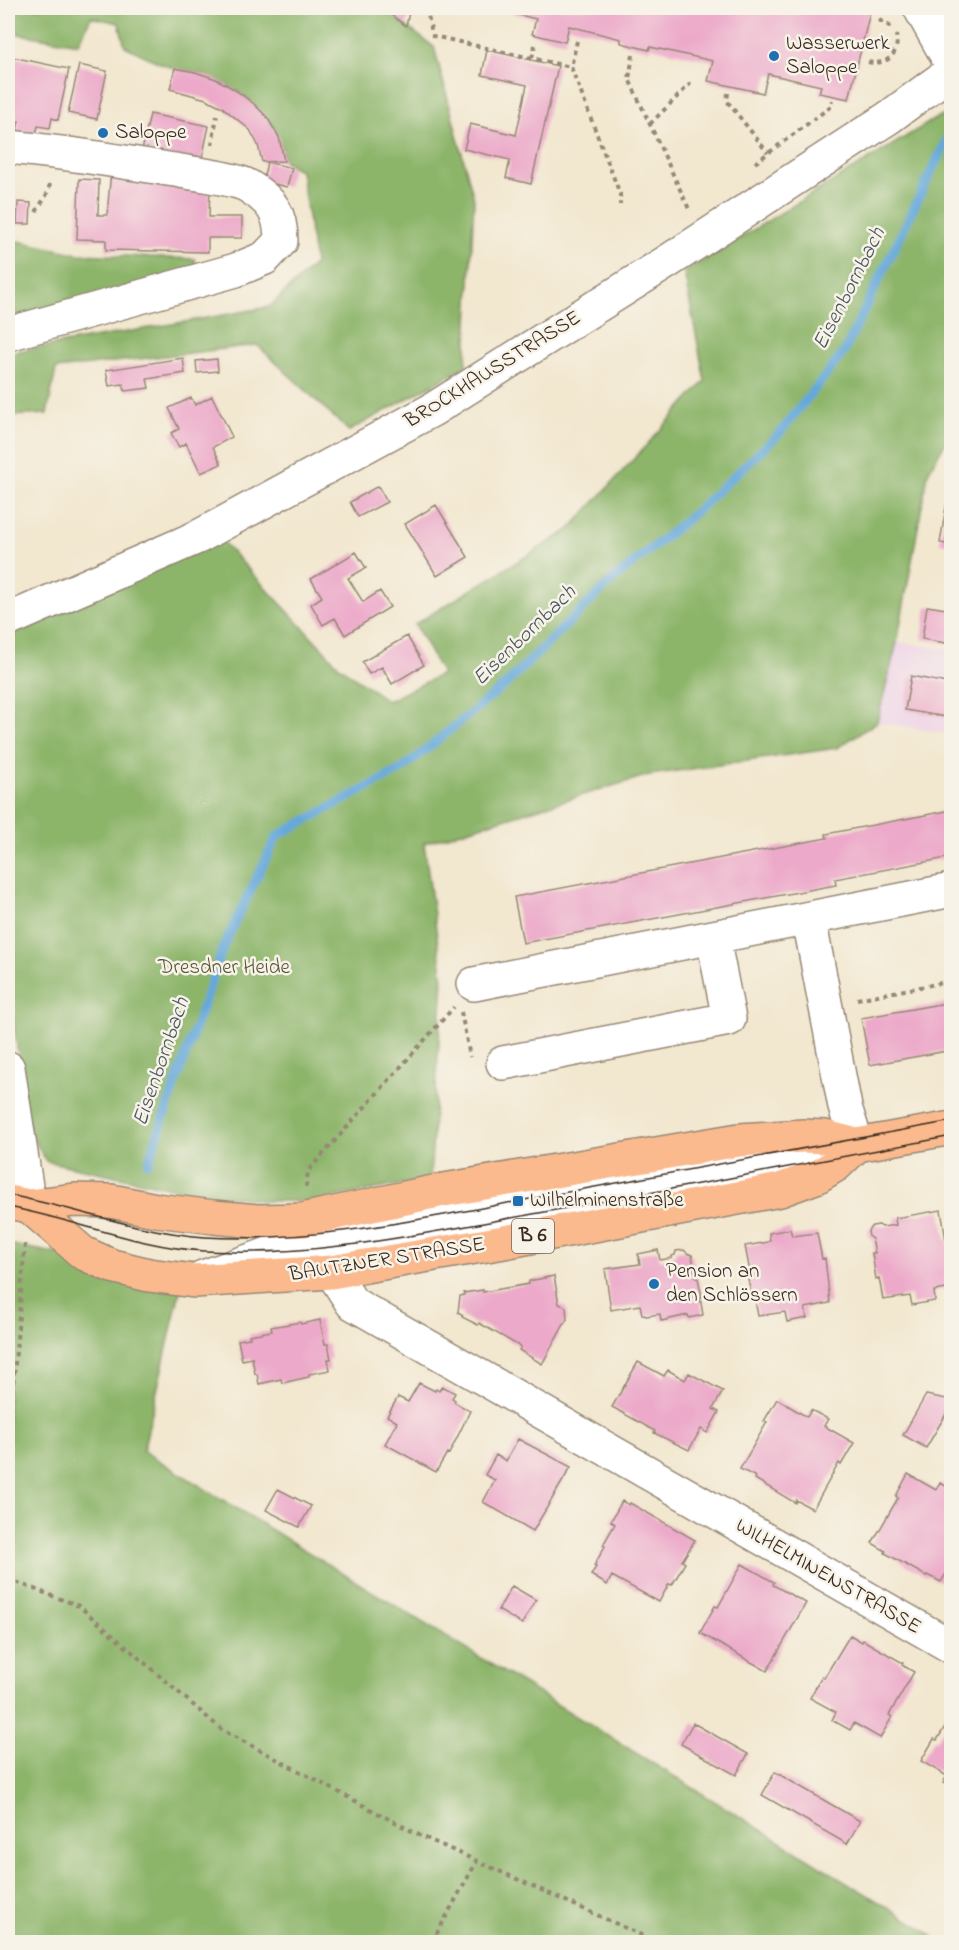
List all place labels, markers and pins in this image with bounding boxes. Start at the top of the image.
place label: Wasserwerk Saloppe [786,29,891,83]
marker: Wasserwerk Saloppe [767,49,781,63]
place label: Saloppe [115,118,187,148]
marker: Saloppe [96,126,110,140]
place label: Wilhelminenstraße [530,1186,684,1216]
marker: Wilhelminenstraße [511,1194,525,1208]
place label: Pension an den Schlössern [666,1257,798,1311]
marker: Pension an den Schlössern [647,1277,661,1291]

